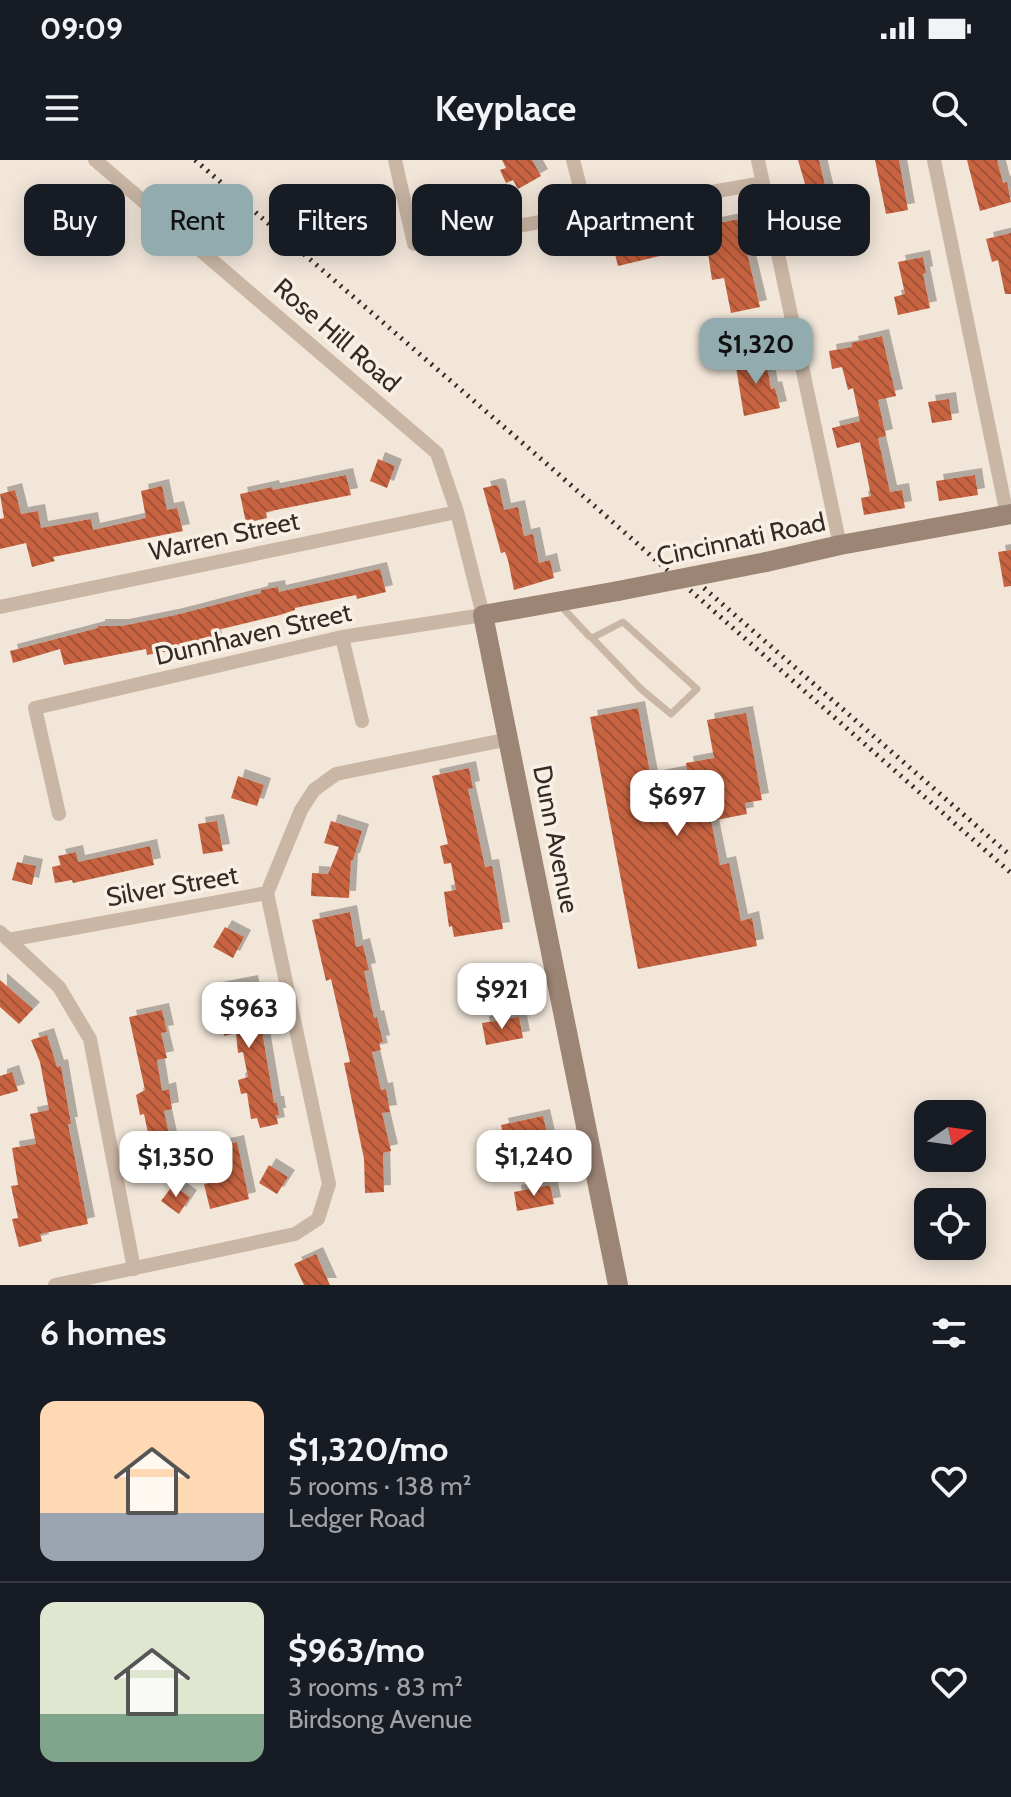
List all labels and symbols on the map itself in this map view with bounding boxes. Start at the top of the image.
street label: Rose Hill Road [267,271,407,399]
pin: $1,320 [691,318,821,386]
street label: Warren Street [146,504,302,568]
street label: Cincinnati Road [654,505,828,573]
street label: Dunnhaven Street [152,596,355,672]
street label: Dunn Avenue [526,762,586,916]
pin: $697 [630,770,724,838]
street label: Silver Street [104,859,241,913]
pin: $921 [455,963,549,1031]
pin: $963 [202,982,296,1050]
north arrow [914,1100,986,1172]
pin: $1,240 [469,1130,599,1198]
pin: $1,350 [111,1131,241,1199]

